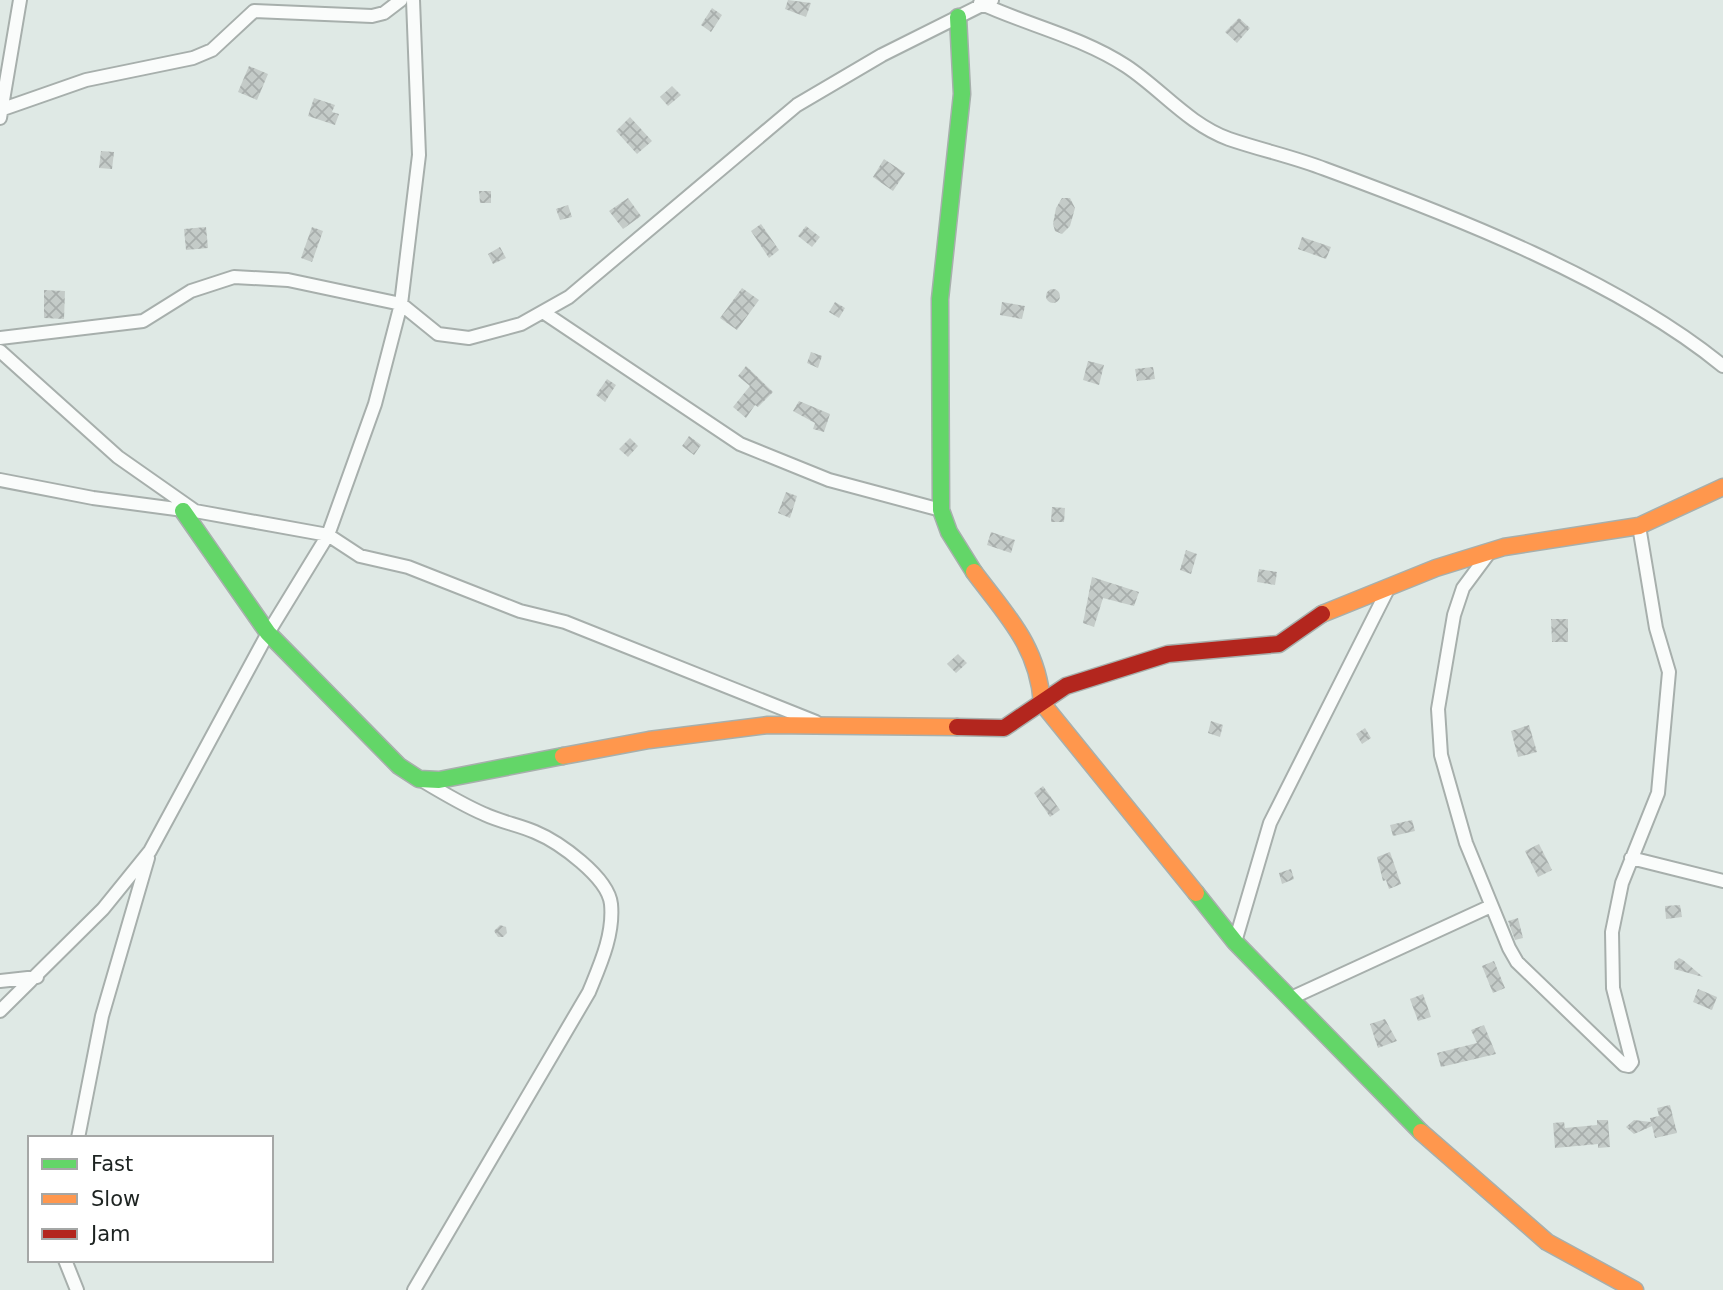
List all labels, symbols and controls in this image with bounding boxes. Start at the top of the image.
legend [28,1136,273,1262]
text: Fast [91,1152,133,1176]
text: Slow [91,1187,140,1211]
text: Jam [89,1222,131,1246]

